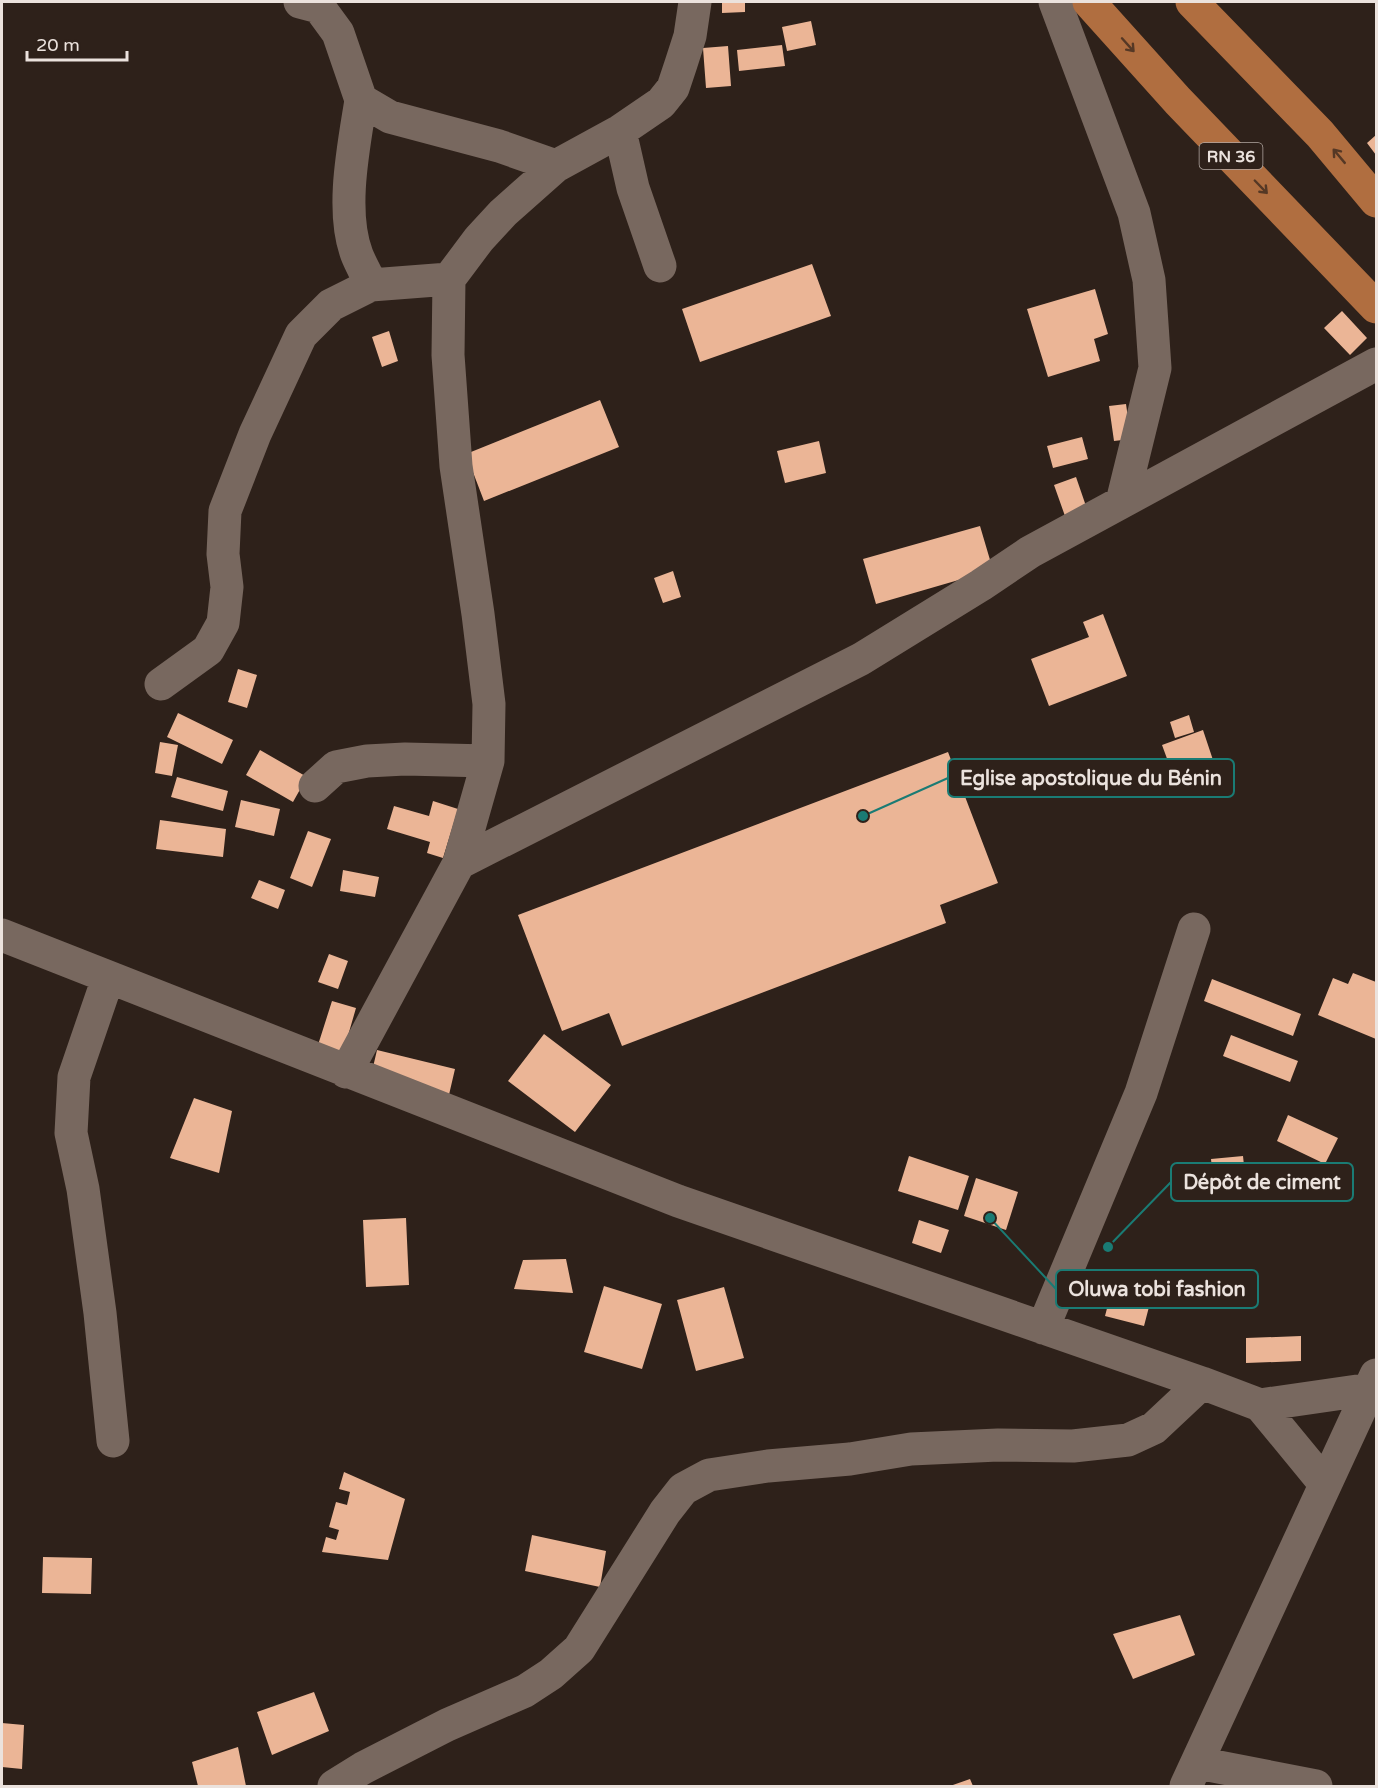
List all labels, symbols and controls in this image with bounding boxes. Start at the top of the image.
scale bar [27,24,128,62]
text: 20 m [36,34,80,56]
one-way arrow [1121,37,1135,52]
road number: RN 36 [1200,143,1262,169]
one-way arrow [1332,148,1345,164]
one-way arrow [1254,180,1269,195]
callout: Eglise apostolique du Bénin [948,759,1234,797]
text: Eglise apostolique du Bénin [960,767,1222,791]
callout: Dépôt de ciment [1171,1163,1353,1201]
text: Dépôt de ciment [1183,1171,1341,1195]
callout: Oluwa tobi fashion [1056,1270,1258,1308]
text: Oluwa tobi fashion [1068,1278,1246,1302]

